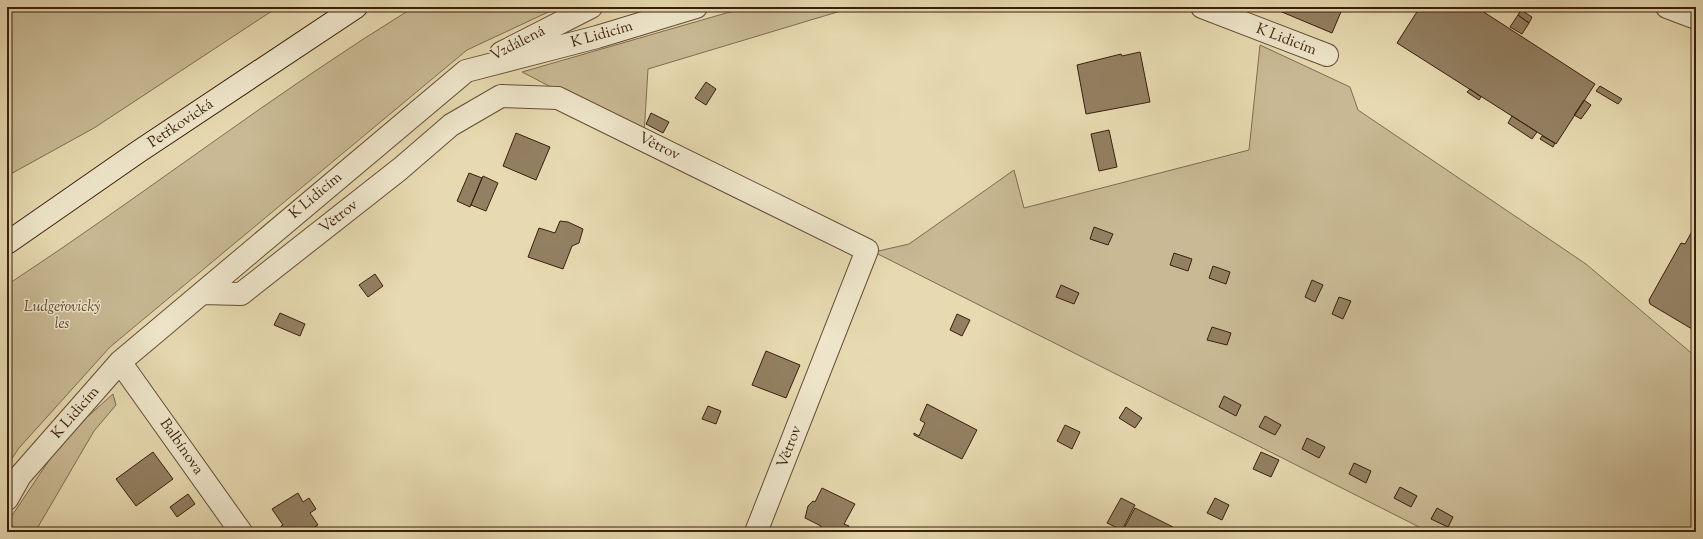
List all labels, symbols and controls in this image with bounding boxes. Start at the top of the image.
street label: K Lidicím [569,16,636,54]
street label: K Lidicím [1253,19,1320,61]
street label: Vzdálená [487,21,549,67]
street label: Petřkovická [144,94,218,154]
street label: Větrov [635,128,683,166]
street label: K Lidicím [285,167,347,224]
street label: Větrov [315,195,363,239]
park label: Ludgeřovický les [24,297,100,335]
street label: K Lidicím [47,382,105,444]
street label: Balbínova [154,415,208,479]
street label: Větrov [772,423,808,471]

